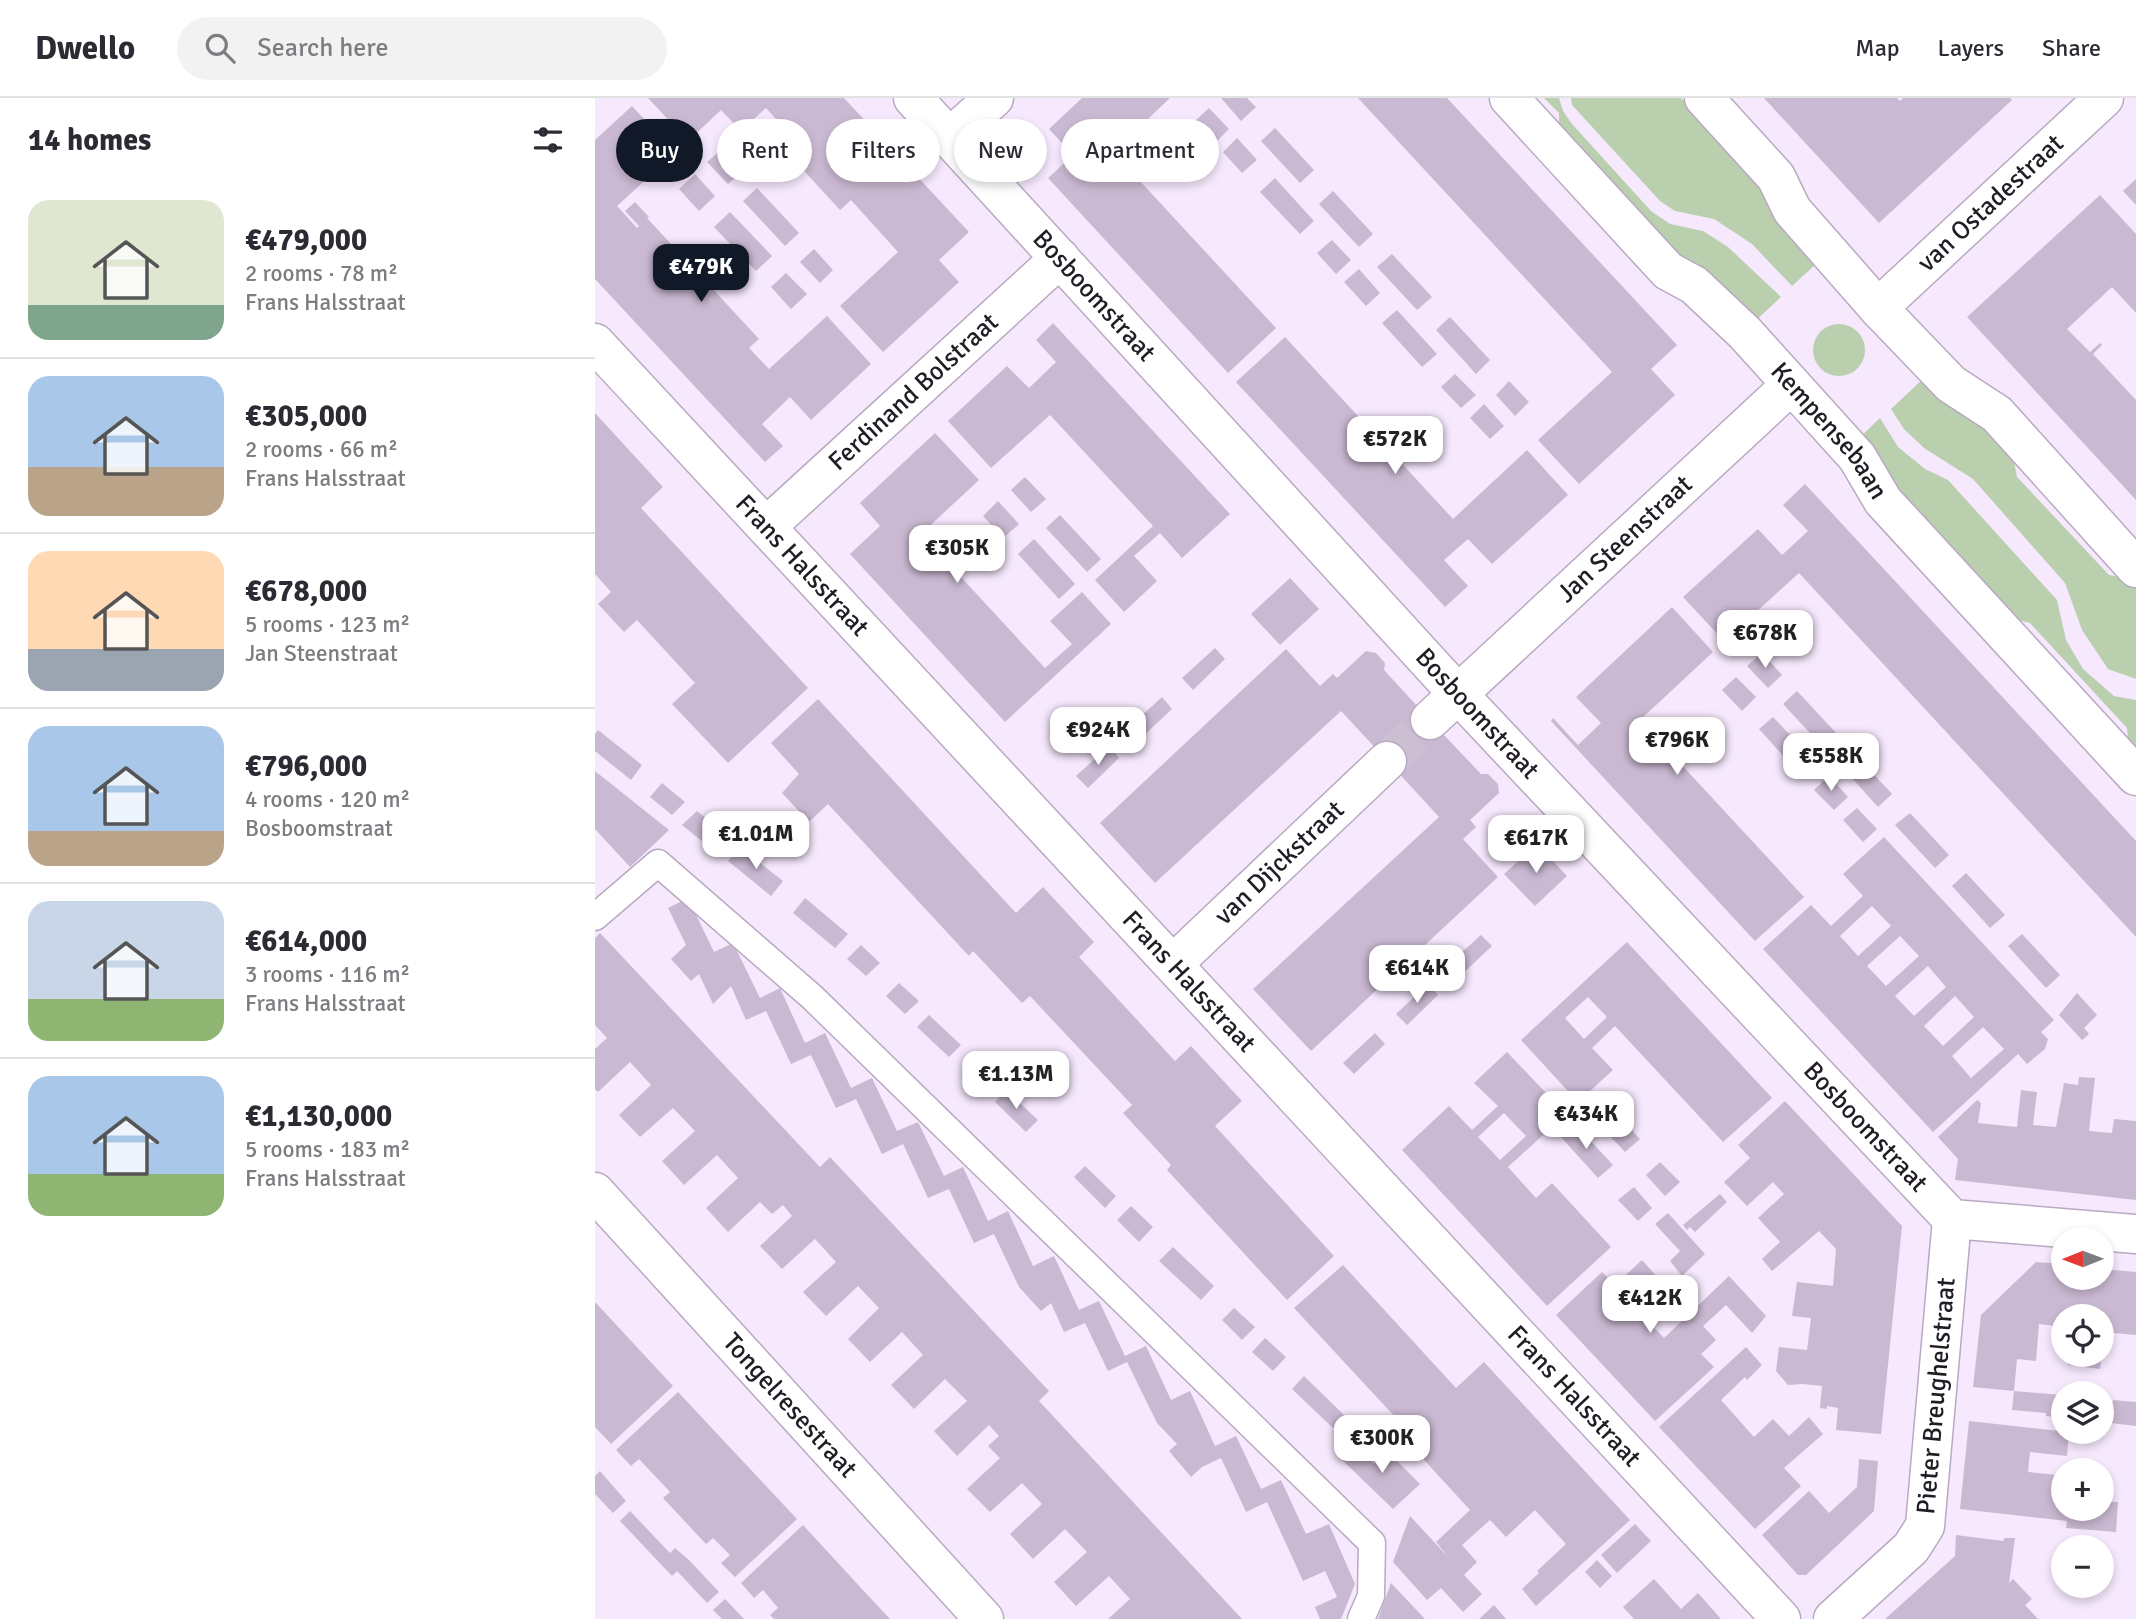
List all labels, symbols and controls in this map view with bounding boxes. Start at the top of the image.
search box [177,17,667,80]
text: Dwello [35,28,135,69]
icon: search [201,29,239,67]
text: Search here [257,32,388,64]
text: Map [1855,33,1900,63]
text: Layers [1938,33,2004,63]
text: Share [2042,33,2101,63]
chip: Buy [616,119,703,182]
chip: Rent [717,119,812,182]
chip: Filters [826,119,940,182]
chip: New [954,119,1047,182]
chip: Apartment [1061,119,1219,182]
icon: filters [529,121,567,159]
text: 14 homes [28,122,151,159]
street label: van Ostadestraat [1911,128,2070,279]
text: €479,000 [245,222,367,259]
street label: Bosboomstraat [1026,223,1162,368]
icon: home [84,228,168,312]
pin: €479K [652,244,750,304]
text: €479K [669,252,733,281]
text: 2 rooms · 78 m² [245,259,398,288]
text: Frans Halsstraat [245,288,406,317]
street label: Ferdinand Bolstraat [822,306,1005,478]
street label: Kempensebaan [1763,356,1894,505]
text: €305,000 [245,398,367,435]
icon: home [84,404,168,488]
pin: €572K [1346,416,1444,476]
text: €572K [1363,424,1427,453]
text: 2 rooms · 66 m² [245,435,398,464]
text: Frans Halsstraat [245,464,406,493]
street label: Jan Steenstraat [1551,469,1699,610]
street label: Frans Halsstraat [728,488,876,643]
pin: €305K [908,526,1006,585]
text: €305K [925,533,989,562]
text: €678,000 [245,573,367,610]
icon: home [84,579,168,663]
text: 5 rooms · 123 m² [245,610,410,639]
pin: €678K [1716,610,1814,670]
text: €678K [1733,618,1797,647]
text: Jan Steenstraat [245,639,398,668]
street label: Bosboomstraat [1408,642,1546,786]
pin: €924K [1049,708,1147,767]
text: €924K [1066,715,1130,744]
pin: €796K [1628,718,1726,777]
text: €796K [1645,725,1709,754]
pin: €558K [1782,734,1880,793]
text: €558K [1799,741,1863,770]
text: €796,000 [245,748,367,785]
icon: home [84,754,168,838]
text: 4 rooms · 120 m² [245,785,410,814]
street label: van Dijckstraat [1208,794,1351,932]
pin: €1.01M [699,812,813,871]
text: Bosboomstraat [245,814,393,843]
pin: €617K [1487,816,1585,875]
text: €1.01M [718,819,794,848]
text: €617K [1504,823,1568,852]
street label: Frans Halsstraat [1115,904,1262,1059]
text: €614,000 [245,923,367,960]
icon: home [84,929,168,1013]
pin: €614K [1368,946,1466,1005]
text: €614K [1385,953,1449,982]
text: 3 rooms · 116 m² [245,960,410,989]
text: Frans Halsstraat [245,989,406,1018]
pin: €1.13M [959,1052,1073,1111]
street label: Bosboomstraat [1796,1055,1934,1199]
text: €1.13M [978,1059,1054,1088]
pin: €434K [1537,1091,1635,1151]
text: €1,130,000 [245,1098,392,1135]
text: €434K [1554,1099,1618,1128]
icon: home [84,1104,168,1188]
text: 5 rooms · 183 m² [245,1135,410,1164]
text: Frans Halsstraat [245,1164,406,1193]
north arrow [2051,1227,2114,1290]
map controls [2051,1227,2114,1598]
pin: €412K [1601,1276,1699,1335]
street label: Pieter Breughelstraat [1910,1276,1963,1516]
text: €412K [1618,1283,1682,1312]
button: locate [2051,1304,2114,1367]
street label: Frans Halsstraat [1500,1319,1648,1474]
street label: Tongelresestraat [716,1327,864,1485]
button: layers [2051,1381,2114,1444]
pin: €300K [1333,1416,1431,1475]
text: €300K [1350,1423,1414,1452]
button: + [2051,1458,2114,1521]
button: − [2051,1535,2114,1598]

